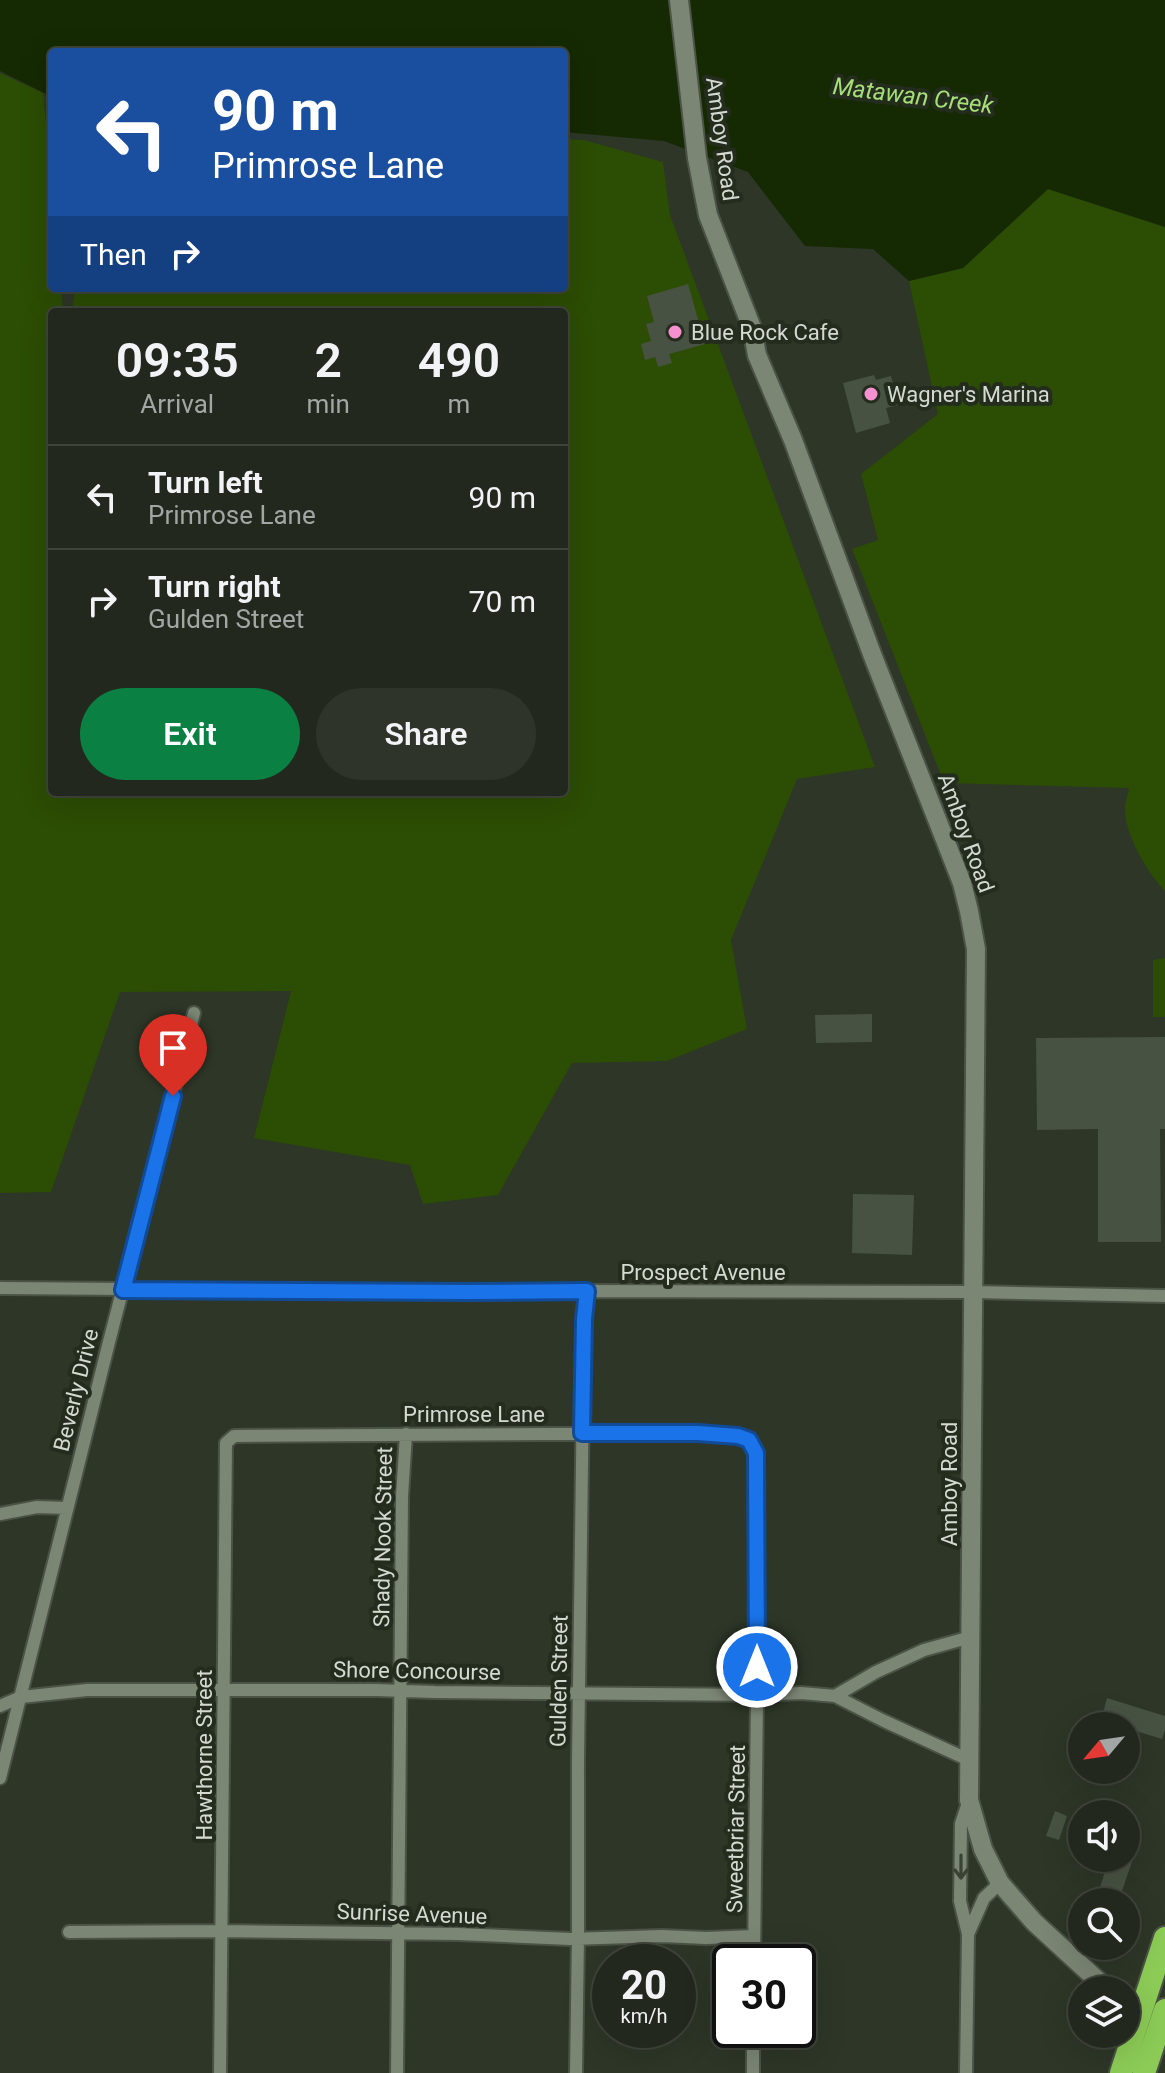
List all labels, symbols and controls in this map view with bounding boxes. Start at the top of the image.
water label: Matawan Creek [831,72,996,120]
street label: Amboy Road [701,76,743,202]
text: 90 m [212,78,339,144]
icon: left [80,80,184,184]
text: Primrose Lane [212,145,444,187]
icon: right [163,232,207,276]
text: Then [80,237,147,272]
place label: Blue Rock Cafe [691,320,839,345]
marker: Blue Rock Cafe [666,323,684,341]
text: 09:35 [116,332,239,389]
text: 2 [315,332,342,389]
text: 490 [418,332,500,389]
place label: Wagner's Marina [887,382,1050,407]
marker: Wagner's Marina [862,385,880,403]
text: Arrival [140,389,214,419]
text: min [306,389,350,419]
text: m [448,389,470,419]
text: Turn left [148,465,263,500]
icon: left [80,475,124,519]
text: 90 m [469,480,536,515]
text: Primrose Lane [148,500,316,530]
text: Turn right [148,569,281,604]
icon: right [80,579,124,623]
text: 70 m [469,584,536,619]
text: Gulden Street [148,604,304,634]
button: Exit [80,688,300,780]
button: Share [316,688,536,780]
street label: Amboy Road [933,770,999,896]
pin [139,1014,207,1096]
icon: arrive [151,1026,195,1070]
street label: Prospect Avenue [620,1260,786,1285]
street label: Beverly Drive [49,1326,103,1454]
street label: Primrose Lane [403,1402,545,1427]
street label: Amboy Road [937,1422,962,1546]
street label: Shady Nook Street [369,1446,397,1628]
street label: Gulden Street [545,1615,573,1747]
position arrow [715,1625,799,1709]
street label: Shore Concourse [333,1657,501,1685]
street label: Hawthorne Street [192,1670,217,1840]
north arrow [1068,1712,1140,1784]
map controls [1068,1712,1140,2048]
street label: Sweetbriar Street [722,1745,750,1913]
button: sound [1068,1800,1140,1872]
one-way arrow [953,1853,969,1880]
button: search [1068,1888,1140,1960]
street label: Sunrise Avenue [336,1899,488,1929]
speed limit sign: 30 [712,1944,816,2048]
text: 20 [621,1962,667,2009]
button: layers [1068,1976,1140,2048]
text: km/h [621,2004,667,2028]

